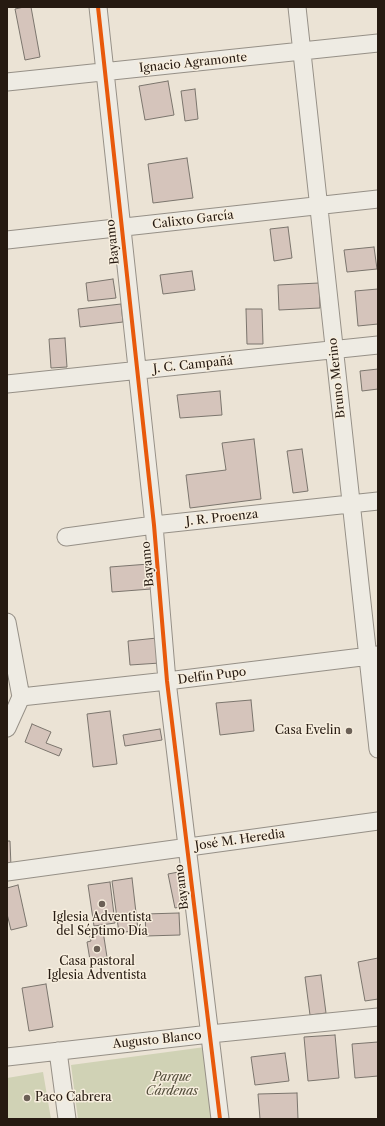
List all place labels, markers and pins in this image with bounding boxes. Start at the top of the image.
place label: Casa Evelin [275,724,341,738]
marker: Casa Evelin [344,726,354,736]
marker: Iglesia Adventista del Séptimo Día [97,899,107,909]
place label: Iglesia Adventista del Séptimo Día [52,911,152,939]
marker: Casa pastoral Iglesia Adventista [92,944,102,954]
place label: Casa pastoral Iglesia Adventista [47,955,147,983]
place label: Paco Cabrera [35,1091,112,1105]
marker: Paco Cabrera [22,1093,32,1103]

